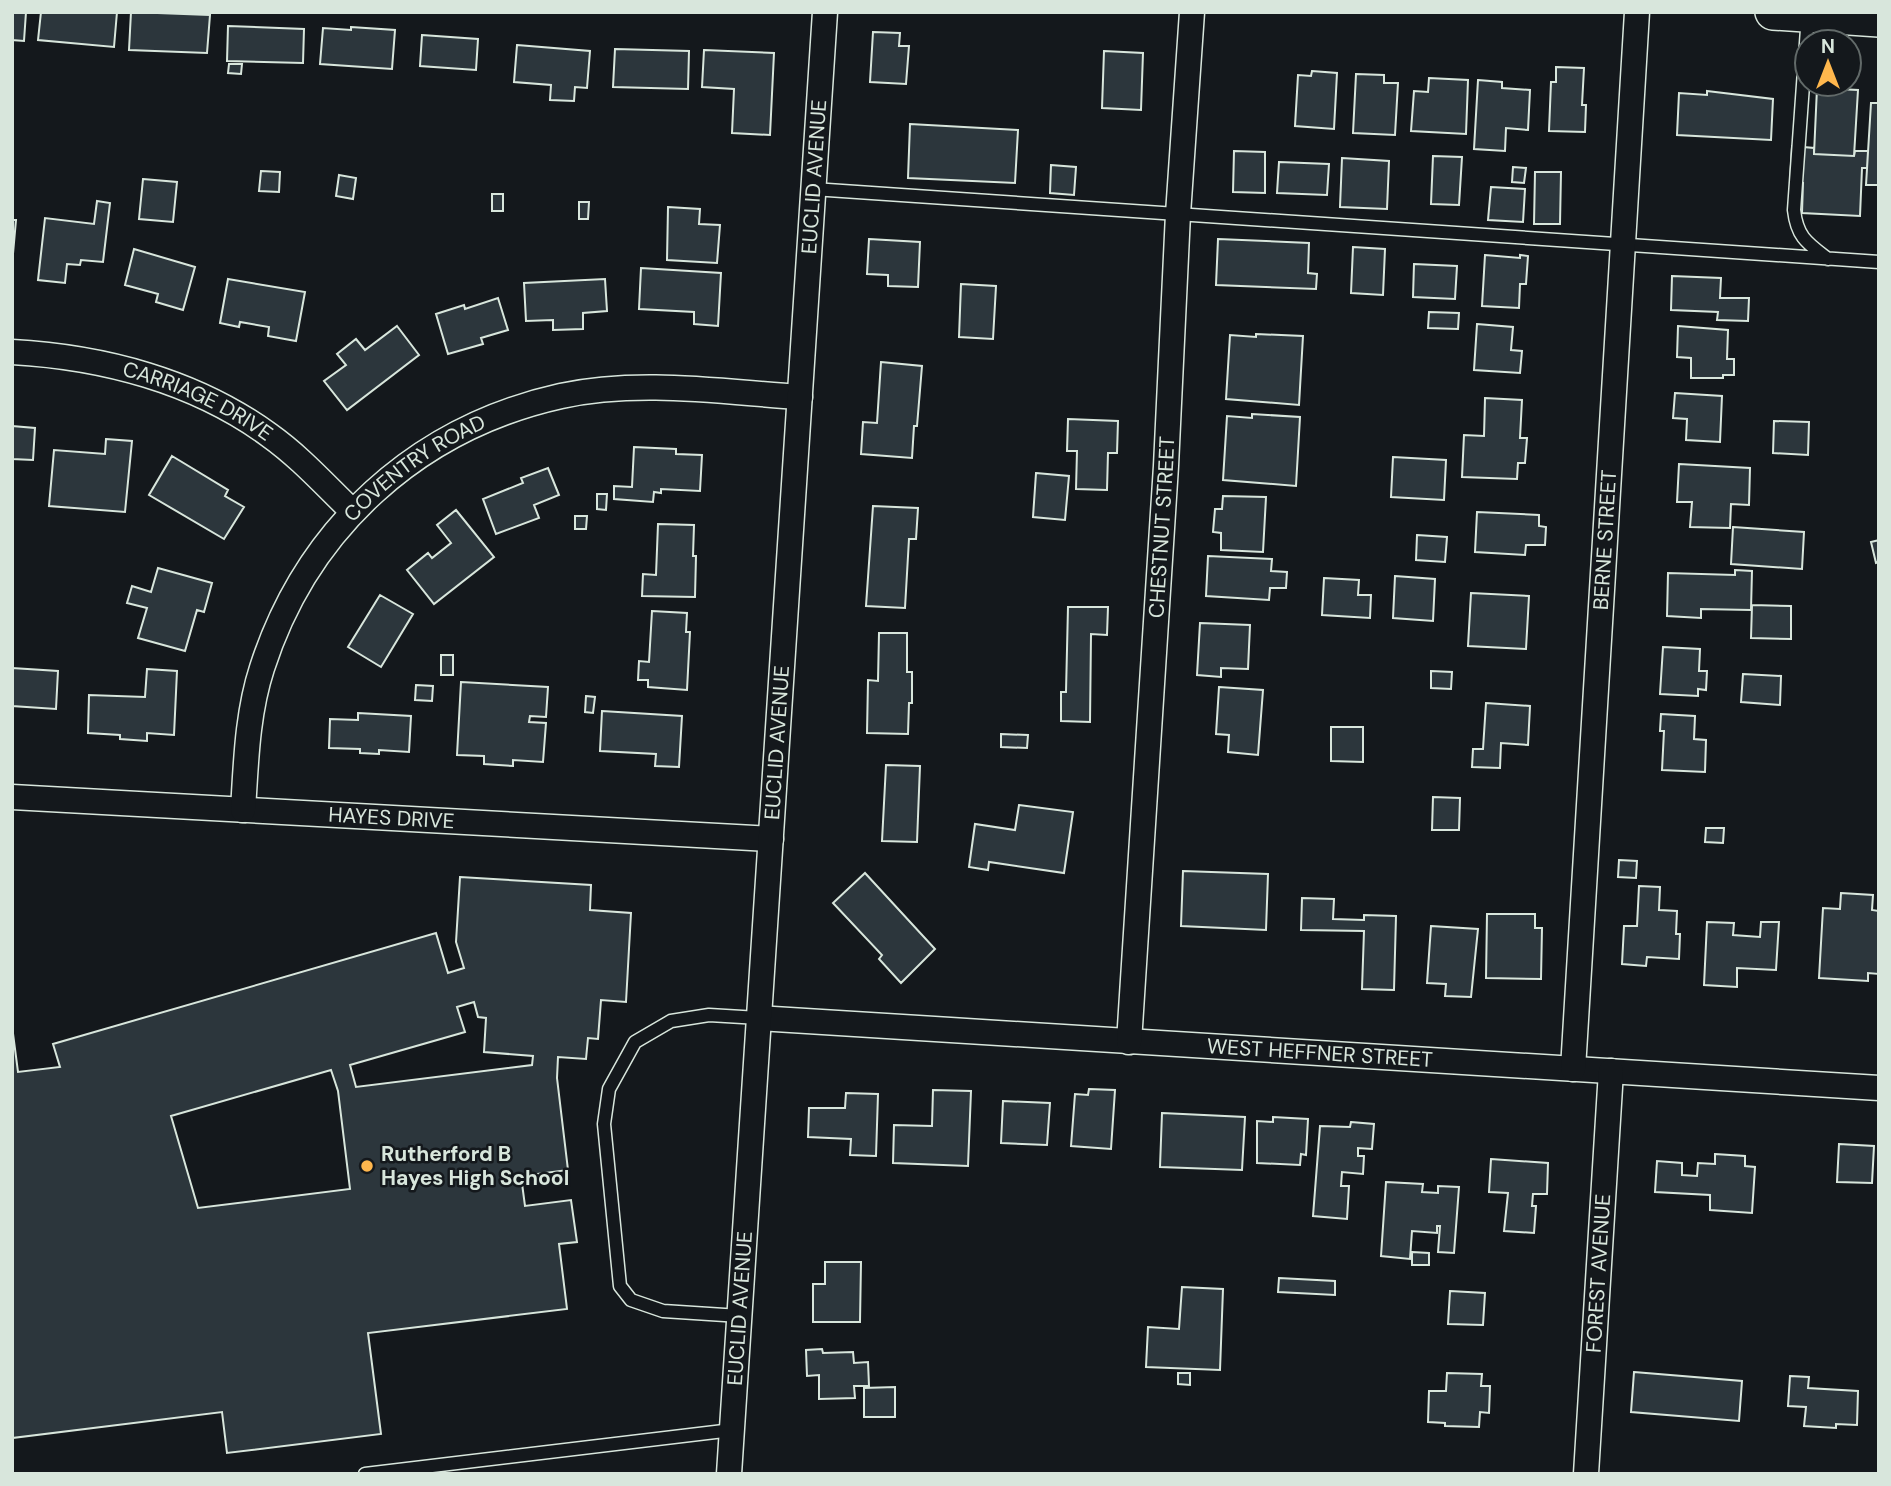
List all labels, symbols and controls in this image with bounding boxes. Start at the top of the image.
north arrow [1793,28,1863,98]
text: N [1821,34,1835,59]
street label: EUCLID AVENUE [795,99,833,255]
street label: CARRIAGE DRIVE [120,355,278,447]
street label: COVENTRY ROAD [338,408,490,528]
street label: CHESTNUT STREET [1142,435,1181,619]
street label: BERNE STREET [1587,469,1623,611]
street label: EUCLID AVENUE [758,664,796,821]
street label: HAYES DRIVE [328,801,455,835]
street label: WEST HEFFNER STREET [1206,1032,1434,1074]
place label: Rutherford B Hayes High School [381,1140,569,1192]
marker: Rutherford B Hayes High School [359,1158,375,1174]
street label: FOREST AVENUE [1580,1193,1617,1354]
street label: EUCLID AVENUE [721,1230,759,1386]

